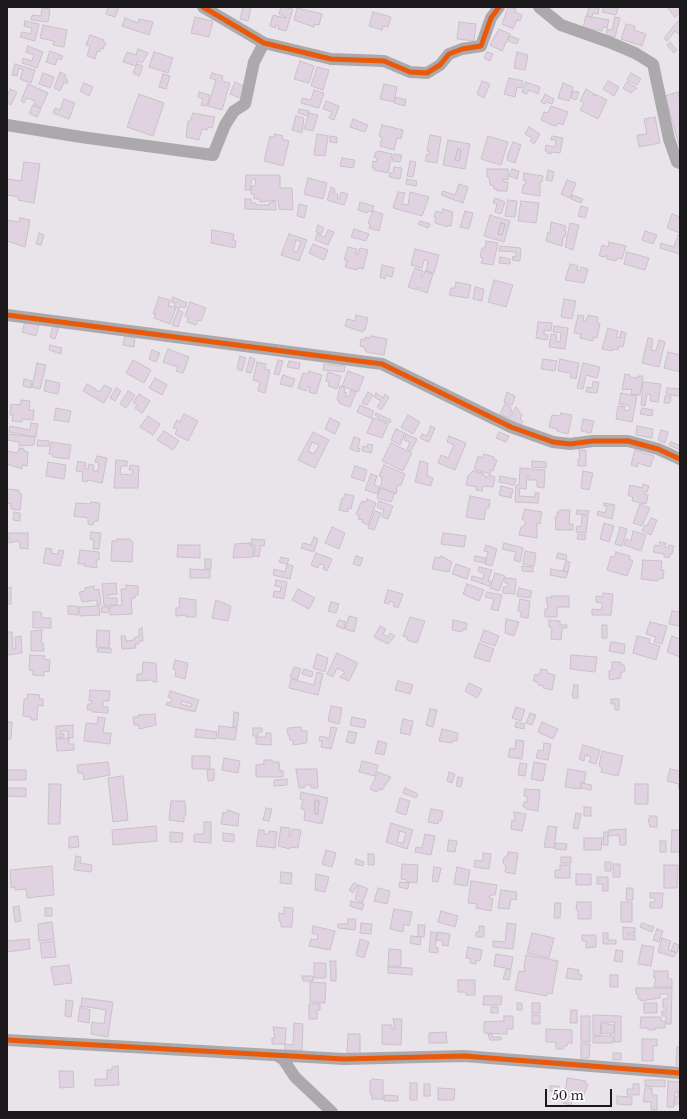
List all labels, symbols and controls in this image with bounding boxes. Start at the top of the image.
scale bar [547,1081,614,1107]
text: 50 m [552,1088,584,1103]

